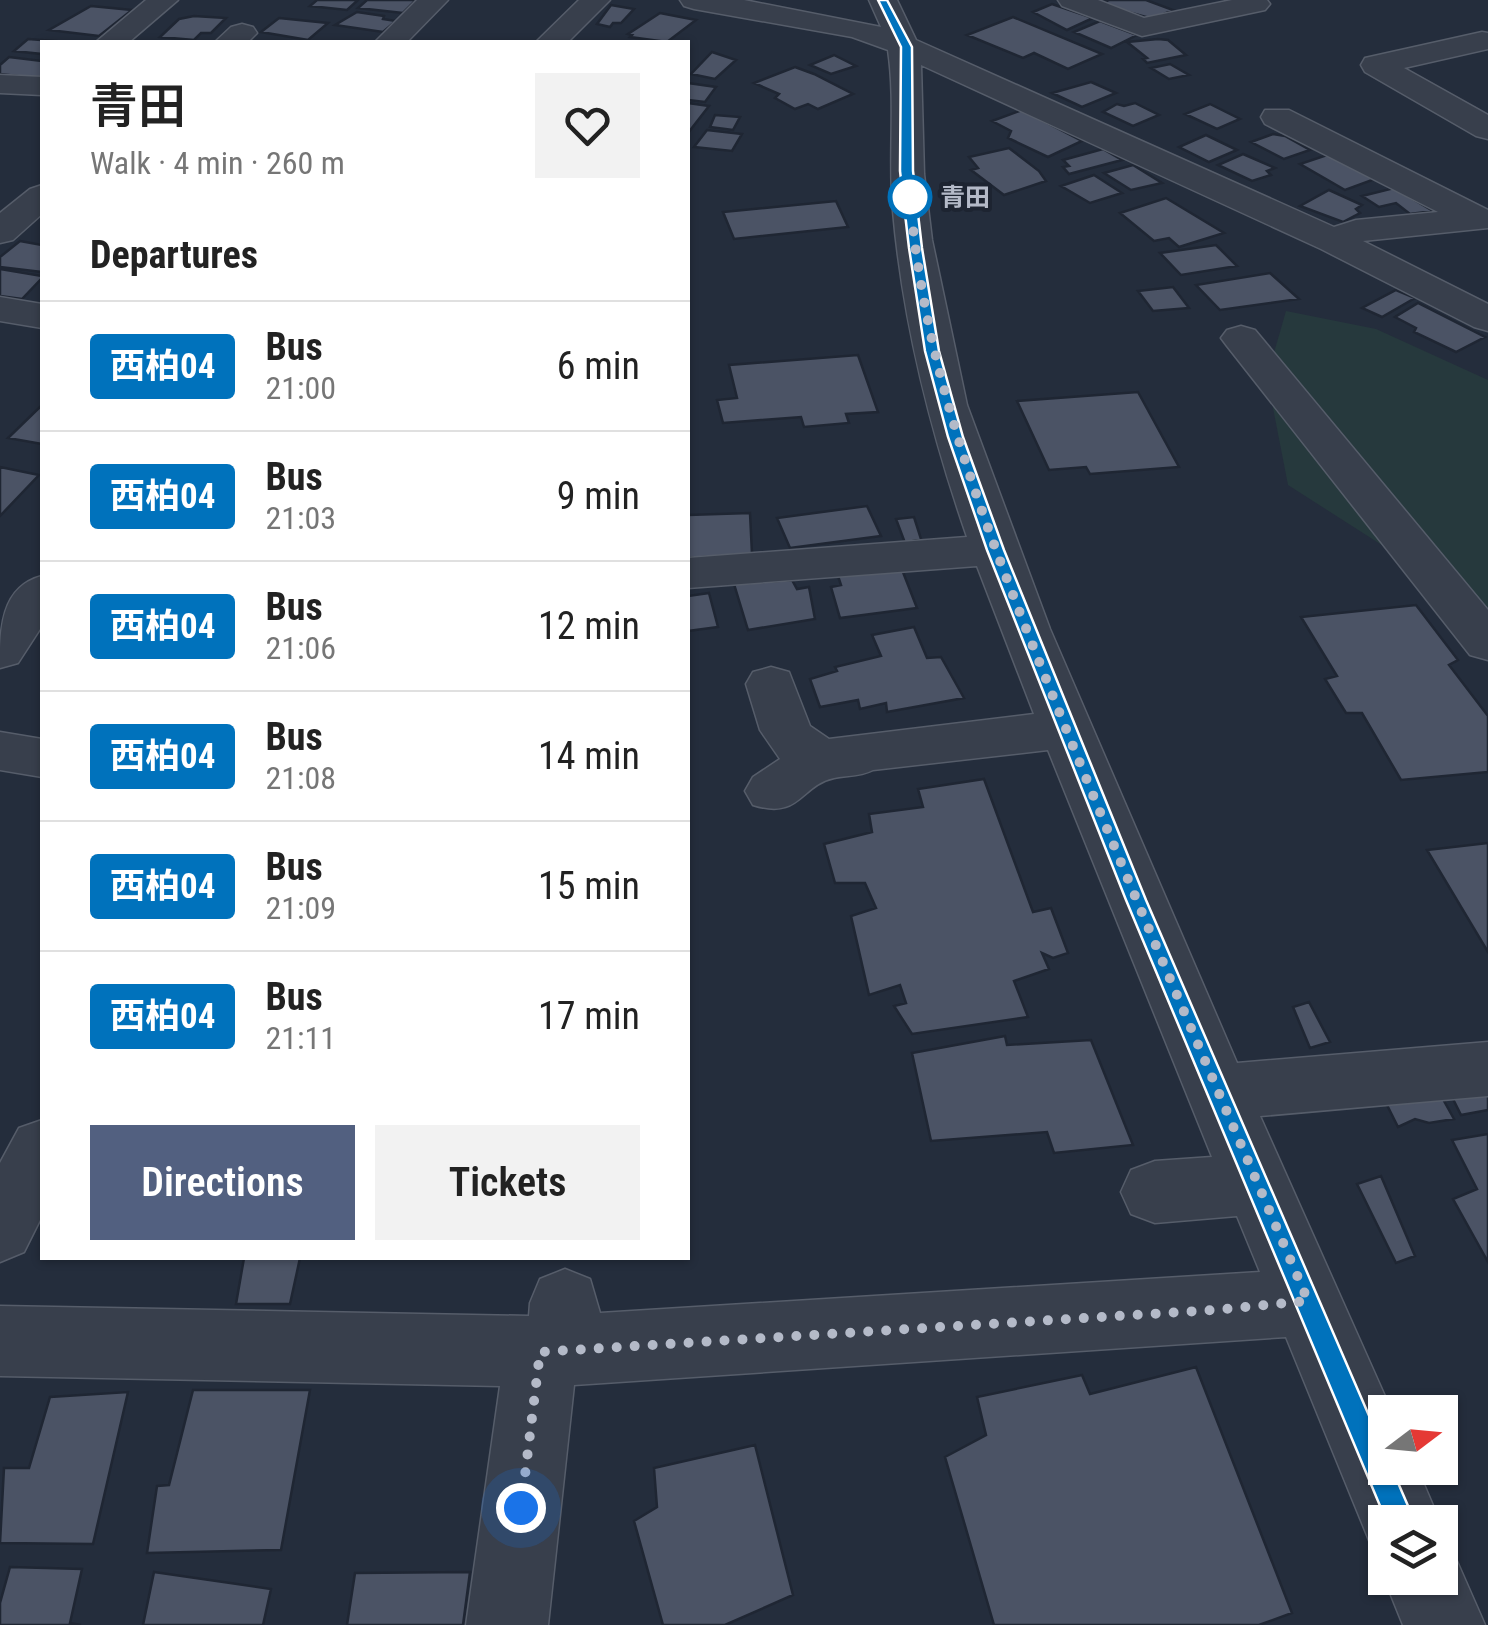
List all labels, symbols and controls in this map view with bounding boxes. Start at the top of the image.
button: heart [535,73,640,178]
text: 青田 [90,78,186,135]
text: Walk · 4 min · 260 m [90,144,345,182]
marker: 青田 [889,176,931,218]
place label: 青田 [940,183,990,212]
text: Departures [90,233,258,277]
text: Bus [265,325,323,369]
text: 6 min [557,344,640,388]
text: 西柏04 [110,346,215,387]
text: 21:00 [265,369,336,407]
text: Bus [265,455,323,499]
text: 9 min [557,474,640,518]
text: 西柏04 [110,476,215,517]
text: 21:03 [265,499,336,537]
text: Bus [265,585,323,629]
text: 12 min [538,604,640,648]
text: 西柏04 [110,606,215,647]
text: 21:06 [265,629,336,667]
text: Bus [265,715,323,759]
text: 14 min [538,734,640,778]
text: 西柏04 [110,736,215,777]
text: 21:08 [265,759,336,797]
text: Bus [265,845,323,889]
text: 15 min [538,864,640,908]
text: 西柏04 [110,866,215,907]
text: 21:09 [265,889,336,927]
text: Bus [265,975,323,1019]
text: 17 min [538,994,640,1038]
text: 西柏04 [110,996,215,1037]
text: 21:11 [265,1019,336,1057]
button: Directions [90,1125,355,1240]
button: Tickets [375,1125,640,1240]
north arrow [1368,1395,1458,1485]
map controls [1368,1395,1458,1595]
your location [496,1483,546,1533]
button: layers [1368,1505,1458,1595]

